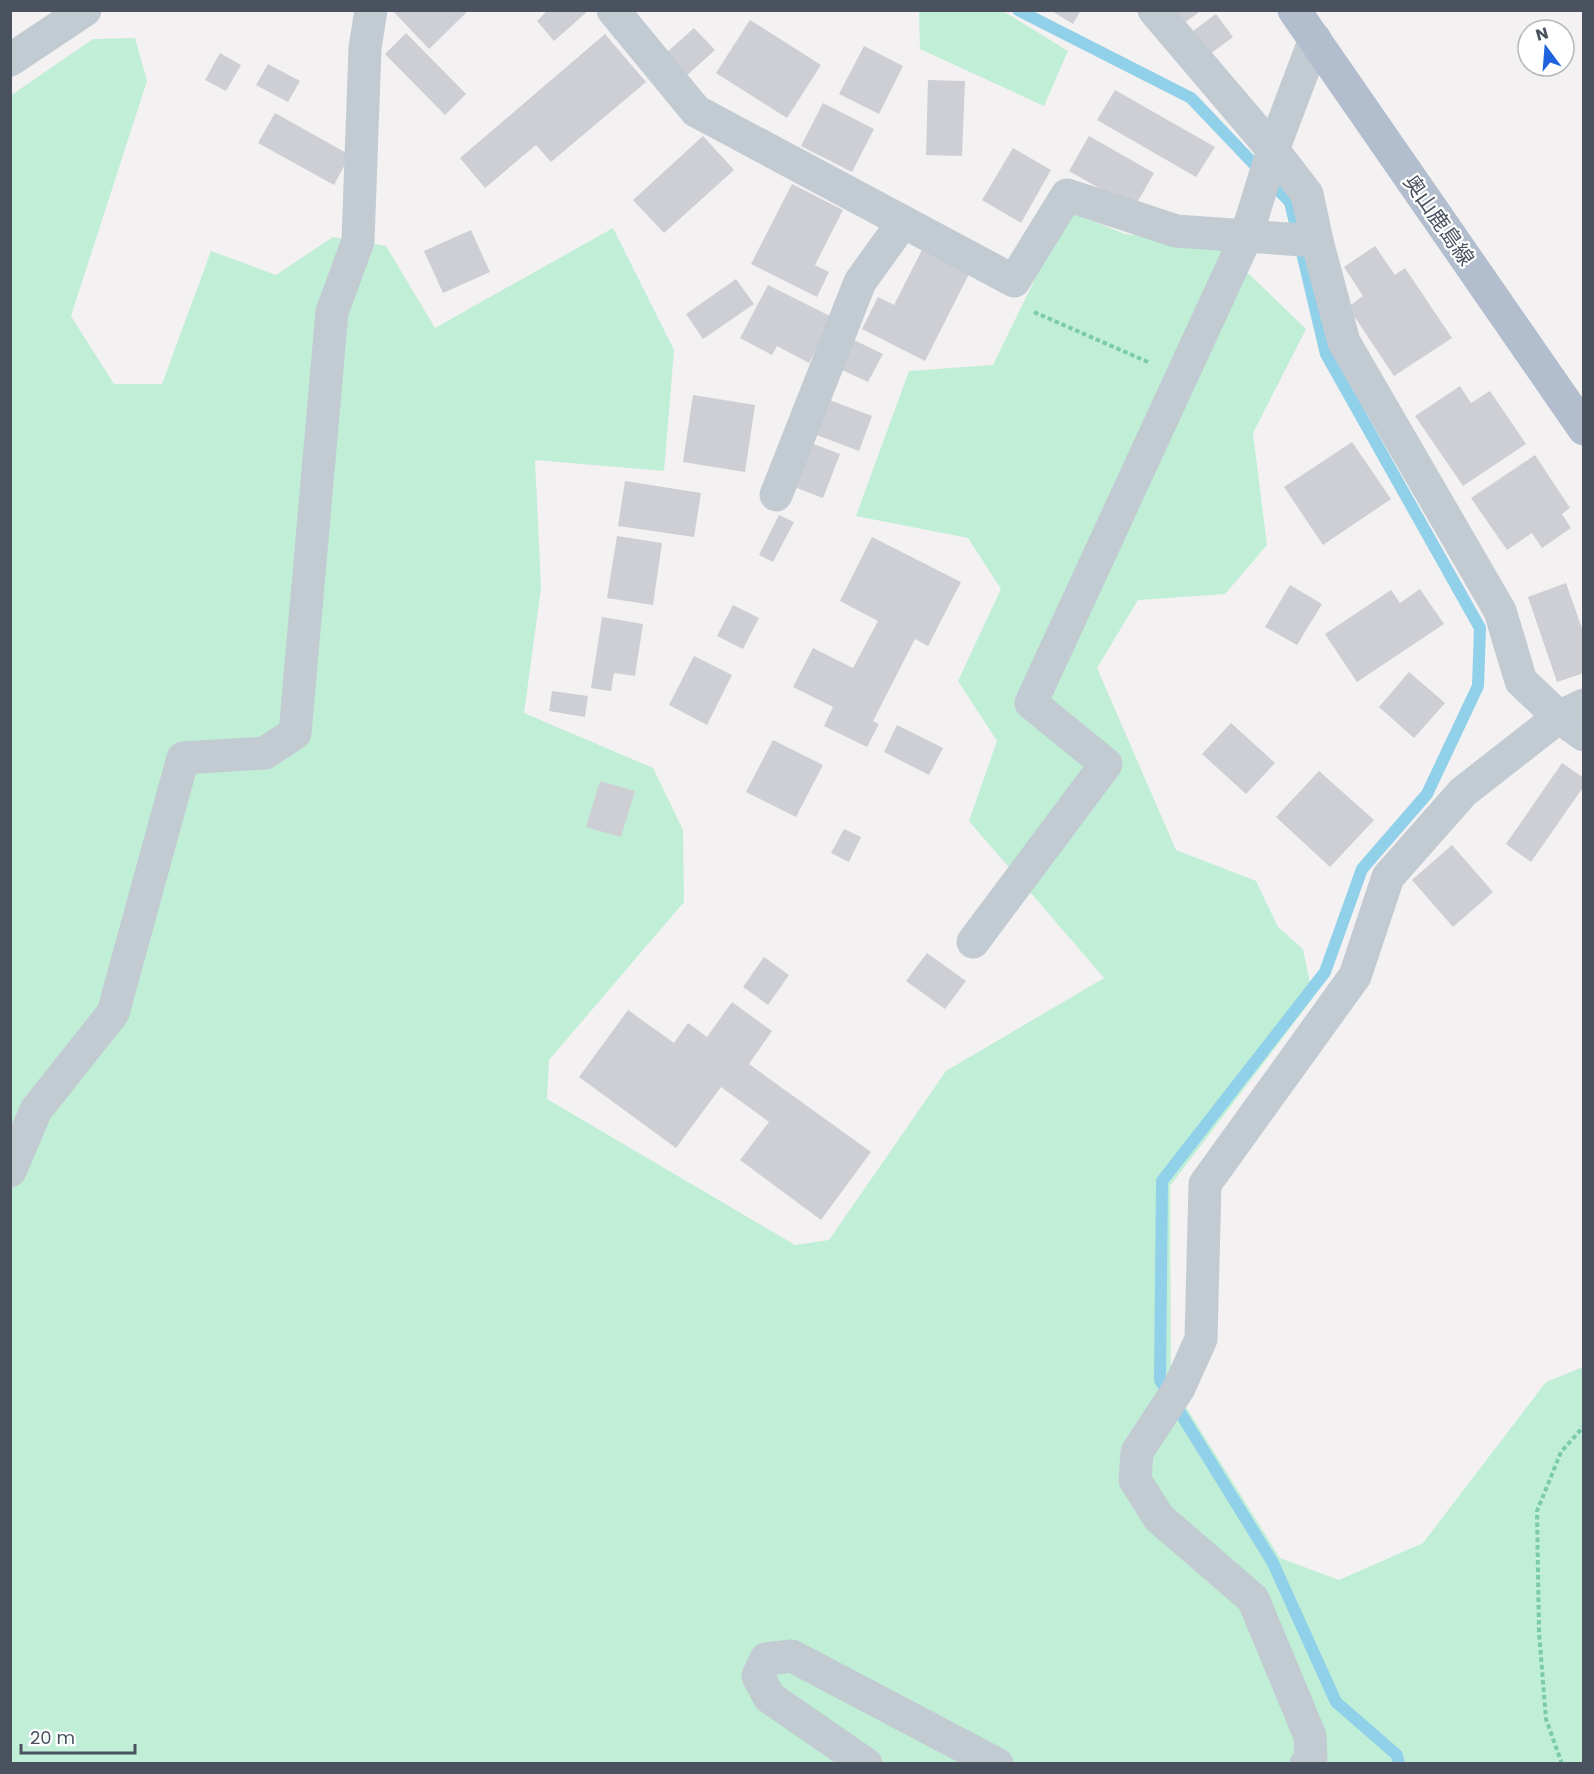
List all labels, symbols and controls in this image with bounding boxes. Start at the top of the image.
north arrow [1516,18,1576,78]
text: N [1533,21,1551,47]
street label: 奥山鹿島線 [1397,169,1481,271]
scale bar [21,1717,135,1755]
text: 20 m [30,1725,75,1750]

